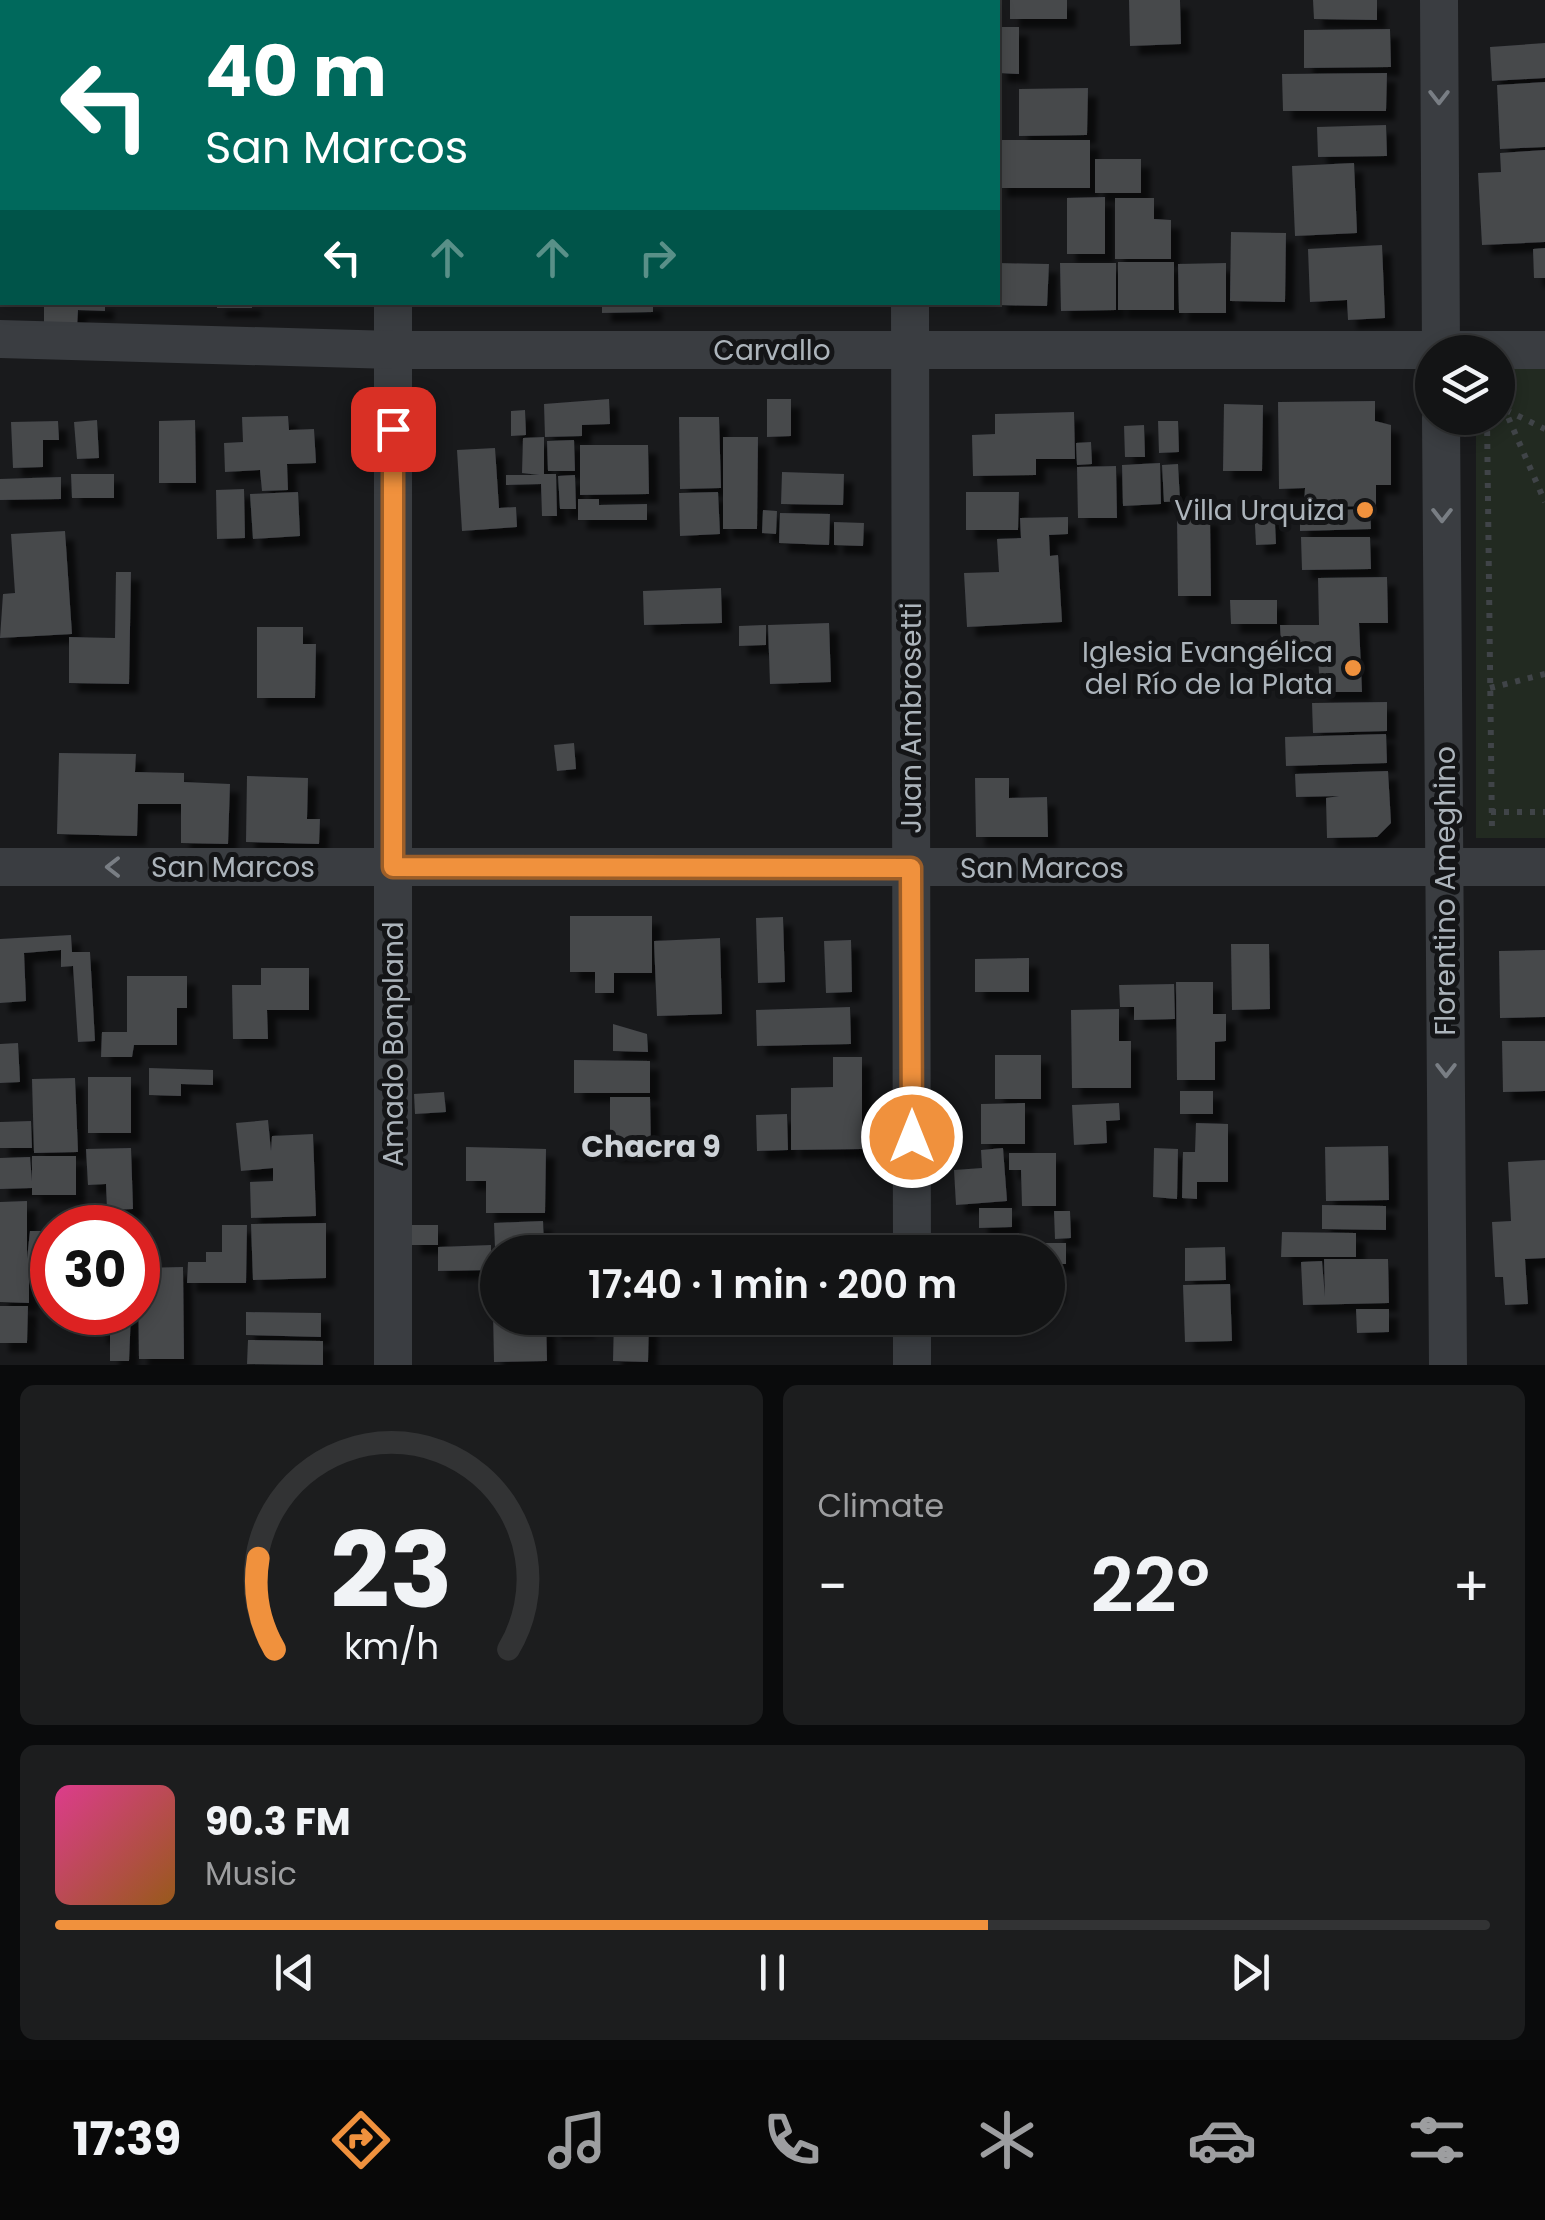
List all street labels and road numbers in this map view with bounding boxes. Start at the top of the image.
street label: Carvallo [713,331,831,370]
street label: Juan Ambrosetti [892,602,931,834]
street label: Florentino Ameghino [1426,746,1465,1036]
street label: San Marcos [151,848,315,887]
street label: San Marcos [960,849,1124,888]
street label: Amado Bonpland [374,921,413,1167]

